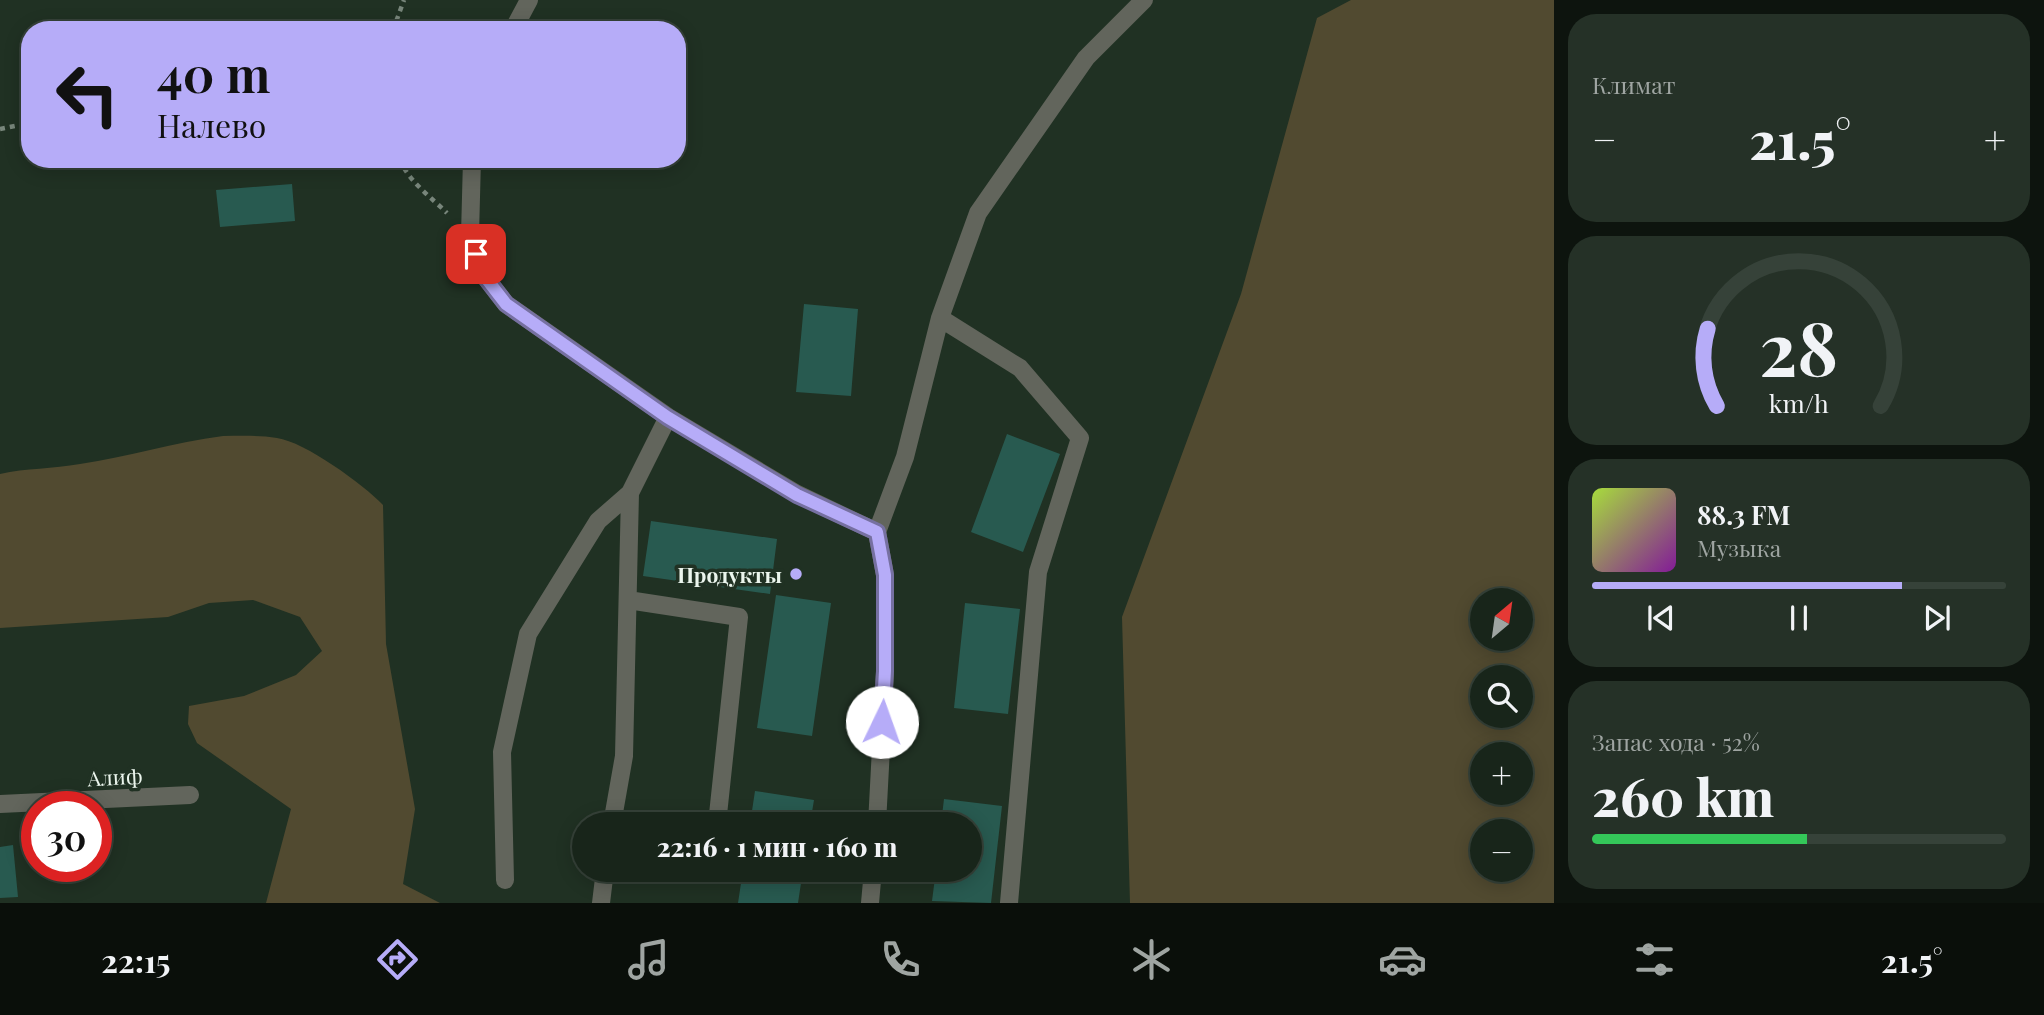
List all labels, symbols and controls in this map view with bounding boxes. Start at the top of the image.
text: 40 m [157,40,270,105]
icon: left [42,49,133,140]
text: Климат [1592,69,1675,100]
text: Налево [157,103,266,146]
text: 21.5° [1749,104,1851,173]
text: − [1592,113,1617,164]
text: + [1984,113,2006,164]
pin [446,224,506,284]
icon: arrive [457,235,495,273]
text: 28 [1760,298,1838,395]
text: km/h [1769,386,1829,419]
text: 88.3 FM [1697,497,1790,532]
text: Музыка [1697,532,1781,563]
place label: Продукты [677,560,782,588]
marker: Продукты [788,566,804,582]
north arrow [1470,588,1533,651]
map controls [1470,588,1533,882]
icon: previous [1642,599,1680,637]
icon: pause [1780,599,1818,637]
icon: next [1918,599,1956,637]
button: search [1470,665,1533,728]
position arrow [845,685,919,759]
text: Запас хода · 52% [1592,726,1760,757]
button: + [1470,742,1533,805]
street label: Алиф [86,761,143,791]
text: 260 km [1592,761,1774,830]
speed limit sign: 30 [21,791,112,882]
button: − [1470,819,1533,882]
text: 22:16 · 1 мин · 160 m [657,829,897,864]
icon: directions [373,935,422,984]
icon: music [624,935,673,984]
icon: phone [876,935,925,984]
icon: climate [1127,935,1176,984]
icon: car [1378,935,1427,984]
icon: filters [1630,935,1679,984]
text: 22:15 [101,938,171,981]
text: 21.5° [1881,938,1943,981]

